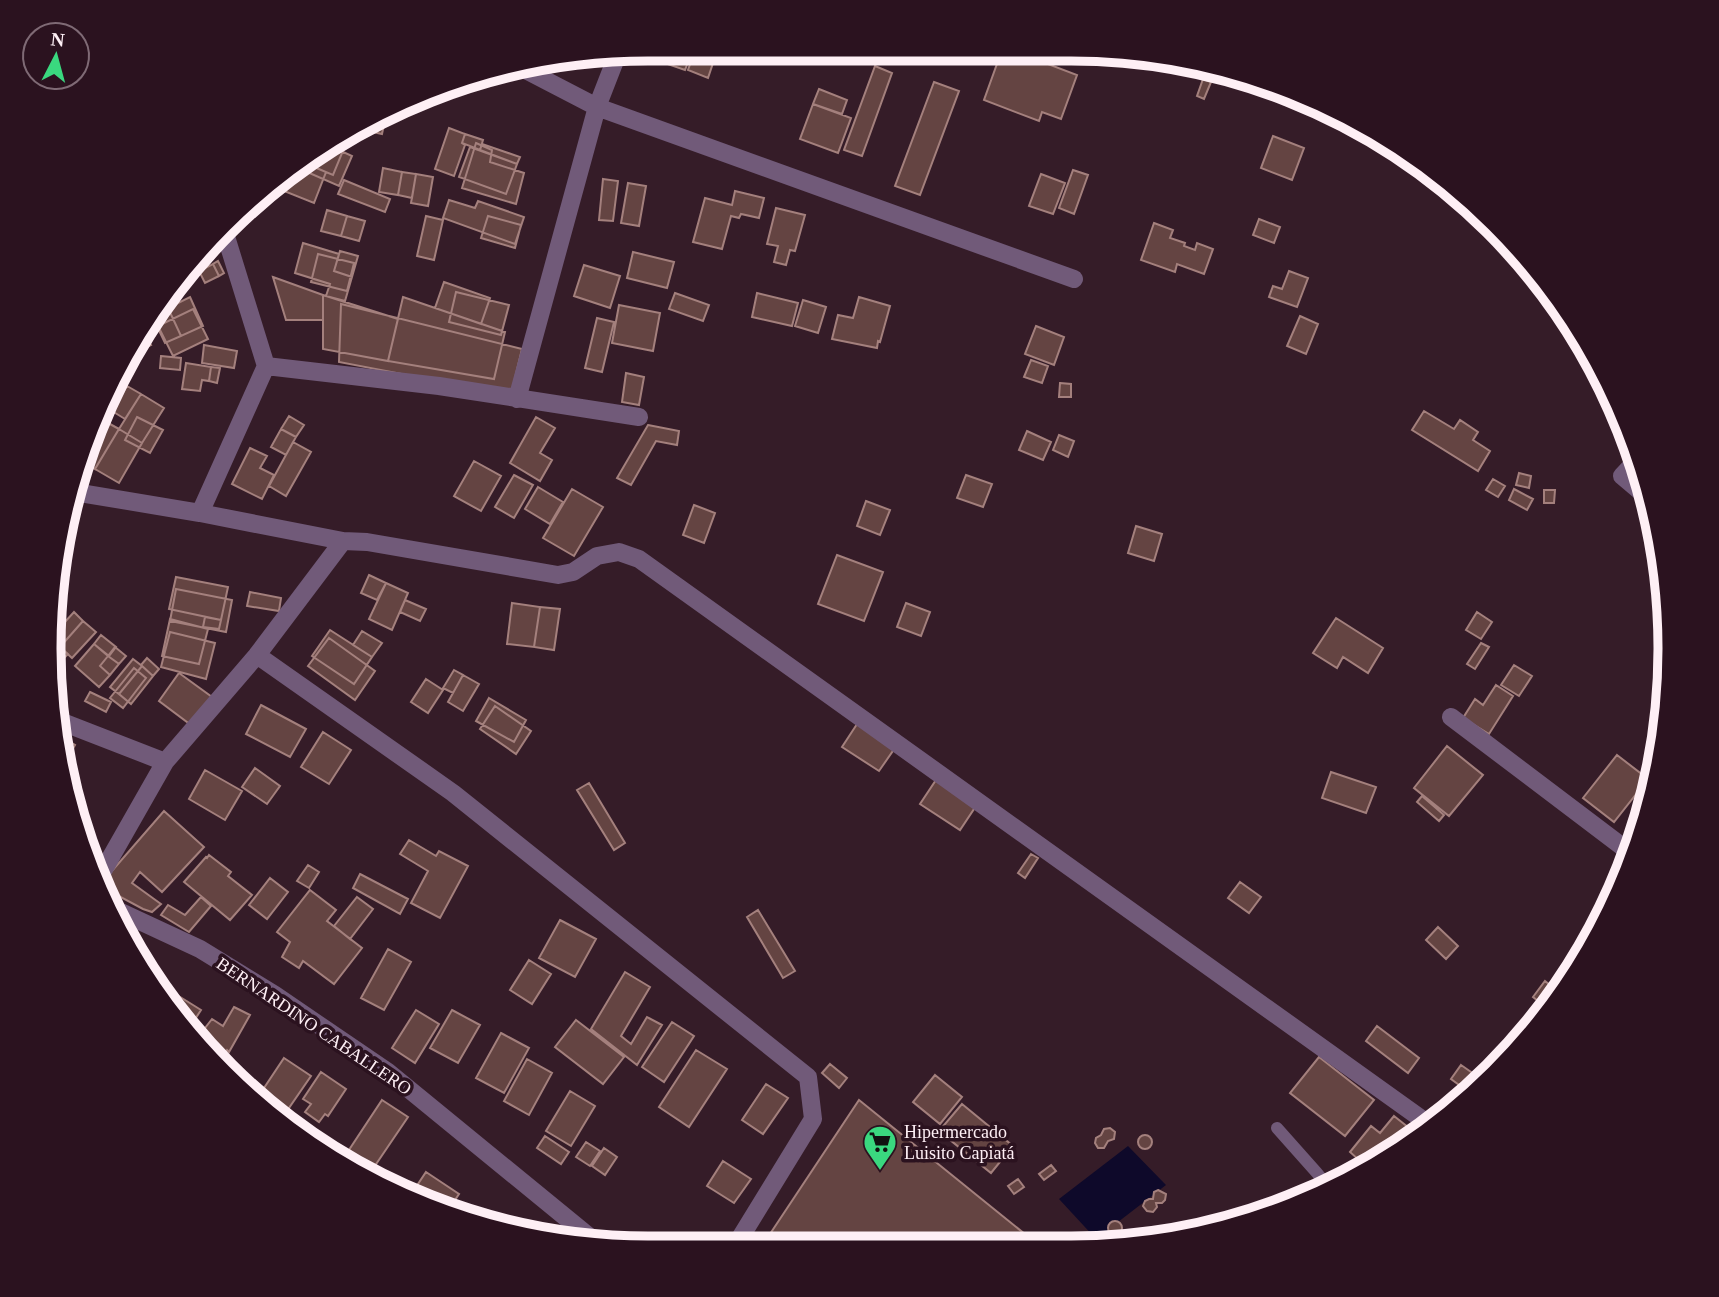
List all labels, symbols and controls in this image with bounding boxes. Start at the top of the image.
north arrow [21,21,91,91]
text: N [50,28,66,51]
street label: BERNARDINO CABALLERO [213,953,415,1099]
place label: Hipermercado Luisito Capiatá [904,1122,1014,1163]
supermarket icon: Hipermercado Luisito Capiatá [861,1123,899,1172]

